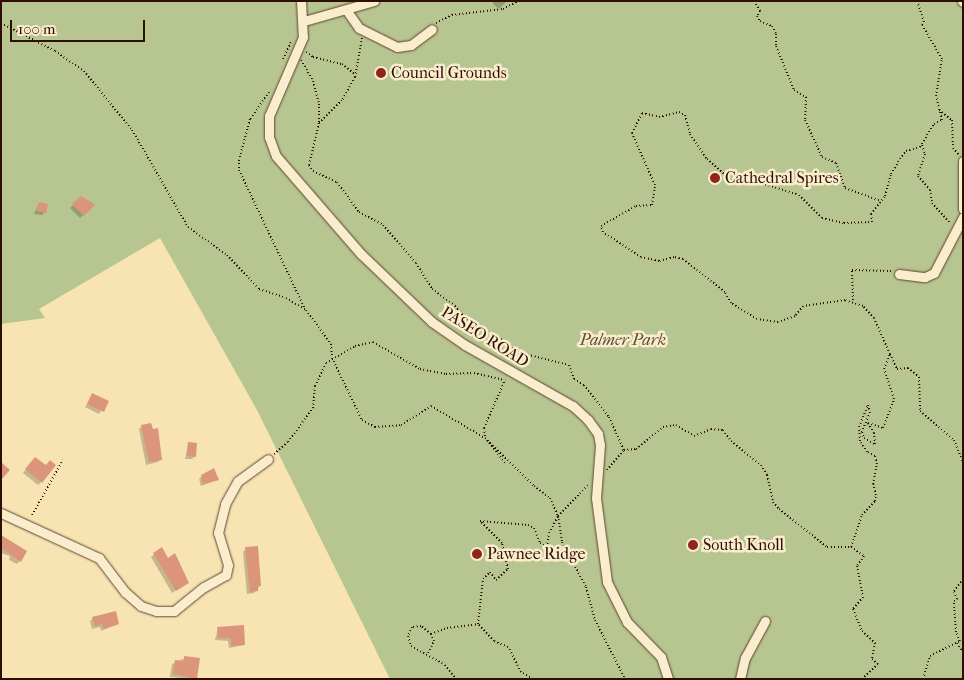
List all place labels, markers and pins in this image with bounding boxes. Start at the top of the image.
place label: Council Grounds [391,63,507,83]
marker: Council Grounds [375,67,387,79]
place label: Cathedral Spires [725,168,839,188]
marker: Cathedral Spires [709,172,721,184]
place label: South Knoll [703,535,784,555]
marker: South Knoll [687,539,699,551]
place label: Pawnee Ridge [487,544,585,564]
marker: Pawnee Ridge [471,548,483,560]

